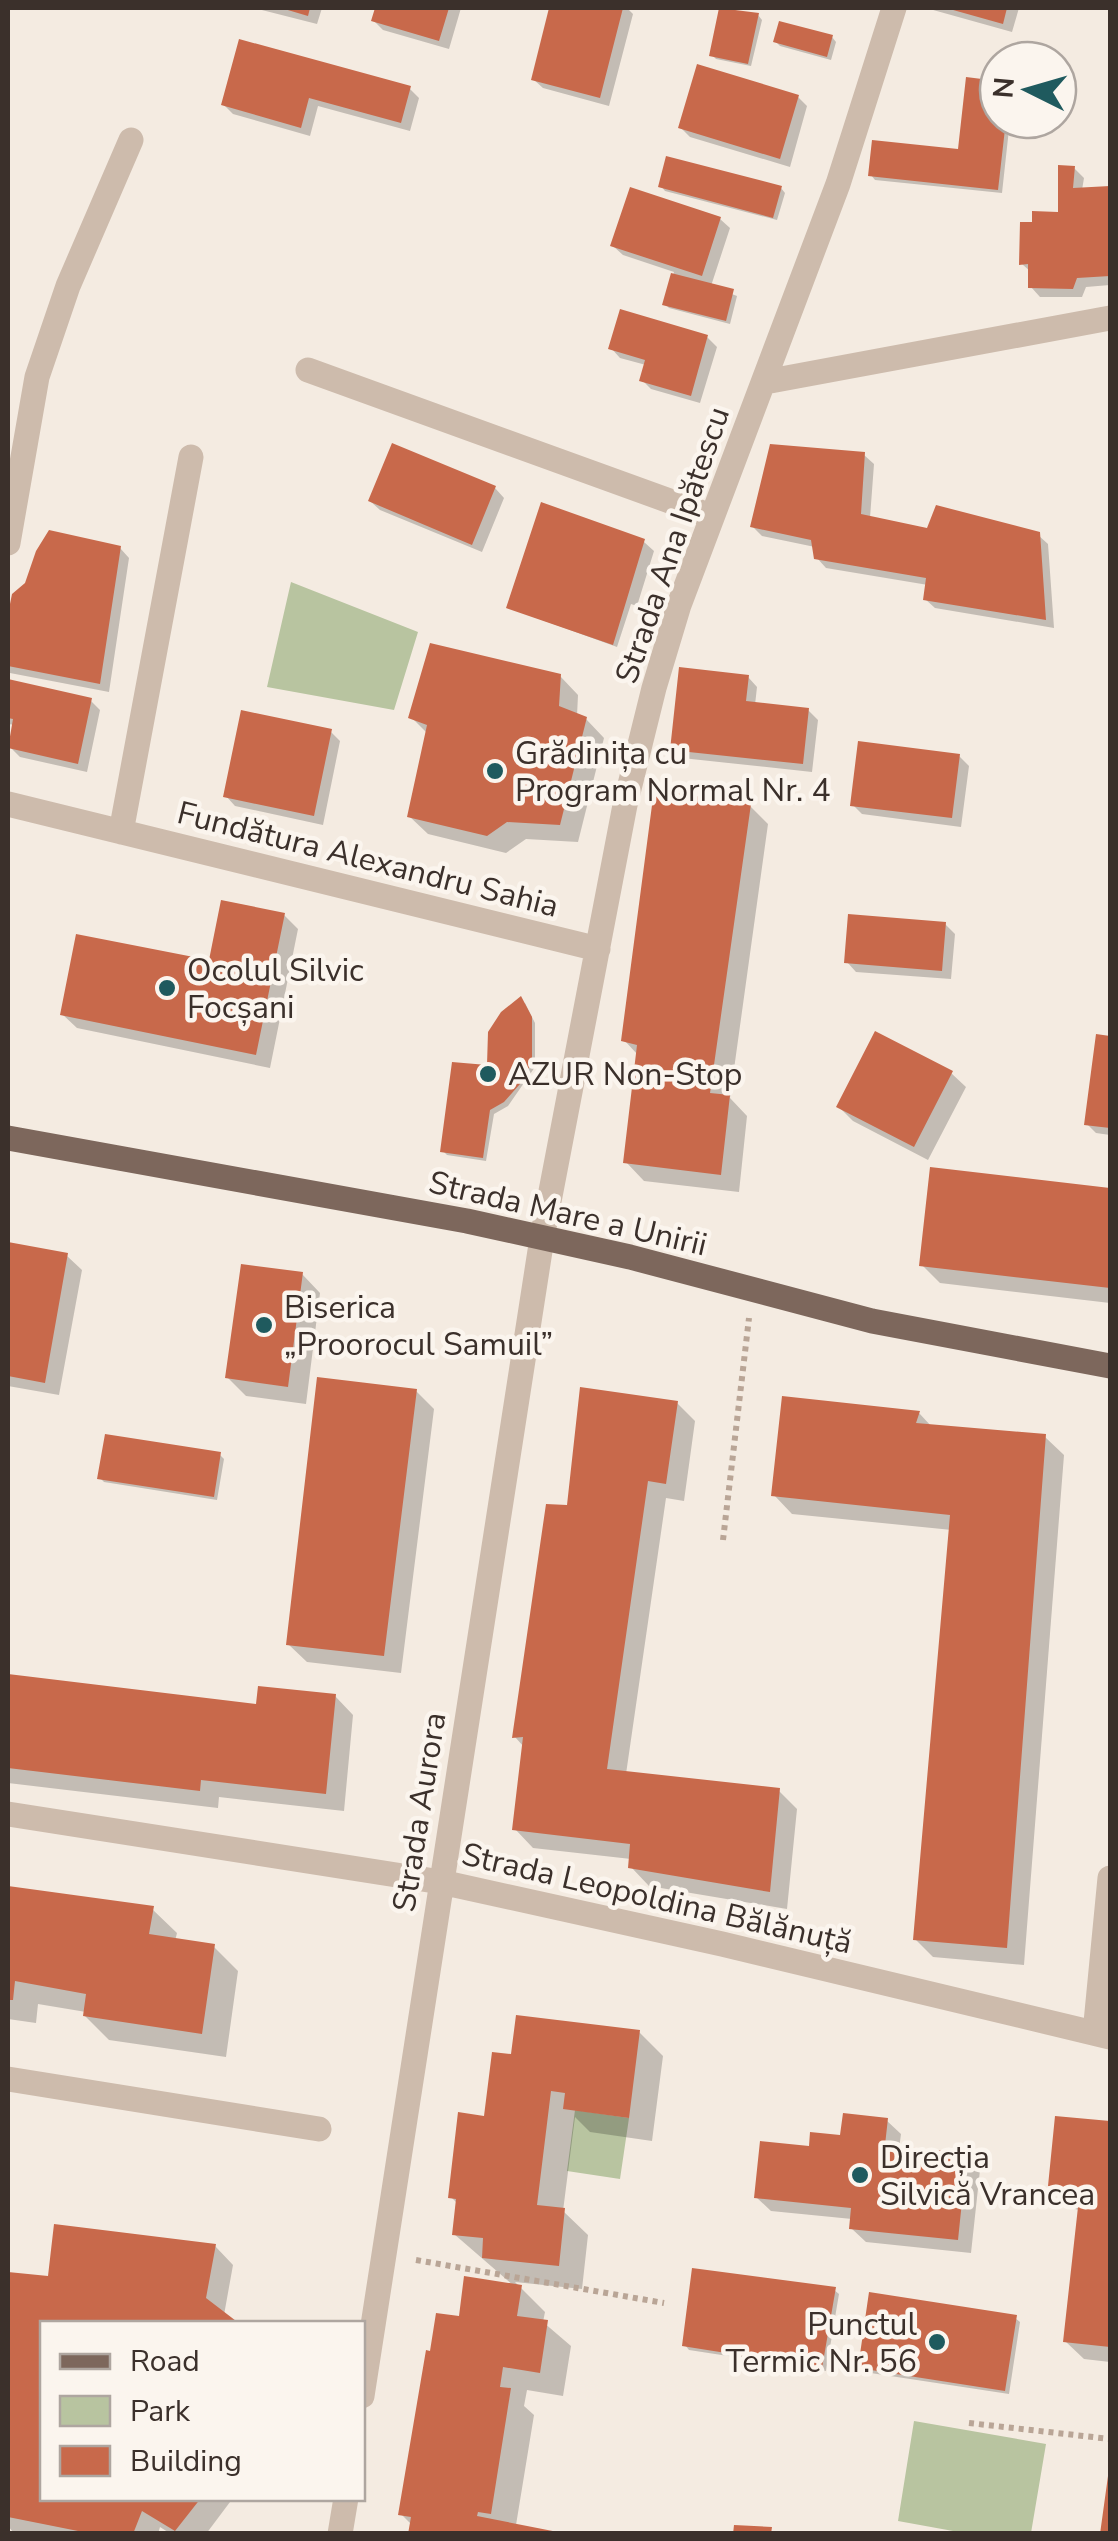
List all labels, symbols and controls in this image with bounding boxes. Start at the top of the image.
north arrow [978,40,1078,140]
text: N [984,76,1024,100]
street label: Strada Ana Ipătescu [605,401,740,689]
place label: Grădinița cu Program Normal Nr. 4 [515,732,831,812]
marker: Grădinița cu Program Normal Nr. 4 [484,760,506,782]
street label: Fundătura Alexandru Sahia [173,791,563,928]
place label: Ocolul Silvic Focșani [187,949,364,1029]
marker: Ocolul Silvic Focșani [156,977,178,999]
place label: AZUR Non-Stop [508,1053,742,1096]
marker: AZUR Non-Stop [477,1063,499,1085]
street label: Strada Mare a Unirii [425,1161,711,1266]
place label: Biserica „Proorocul Samuil” [284,1286,553,1366]
marker: Biserica „Proorocul Samuil” [253,1314,275,1336]
street label: Strada Aurora [382,1709,456,1915]
street label: Strada Leopoldina Bălănuță [457,1833,856,1964]
place label: Direcția Silvică Vrancea [880,2136,1095,2216]
marker: Direcția Silvică Vrancea [849,2164,871,2186]
place label: Punctul Termic Nr. 56 [725,2303,918,2383]
legend [40,2321,365,2501]
marker: Punctul Termic Nr. 56 [926,2331,948,2353]
text: Road [130,2341,200,2382]
text: Park [130,2391,191,2432]
text: Building [130,2441,242,2482]

